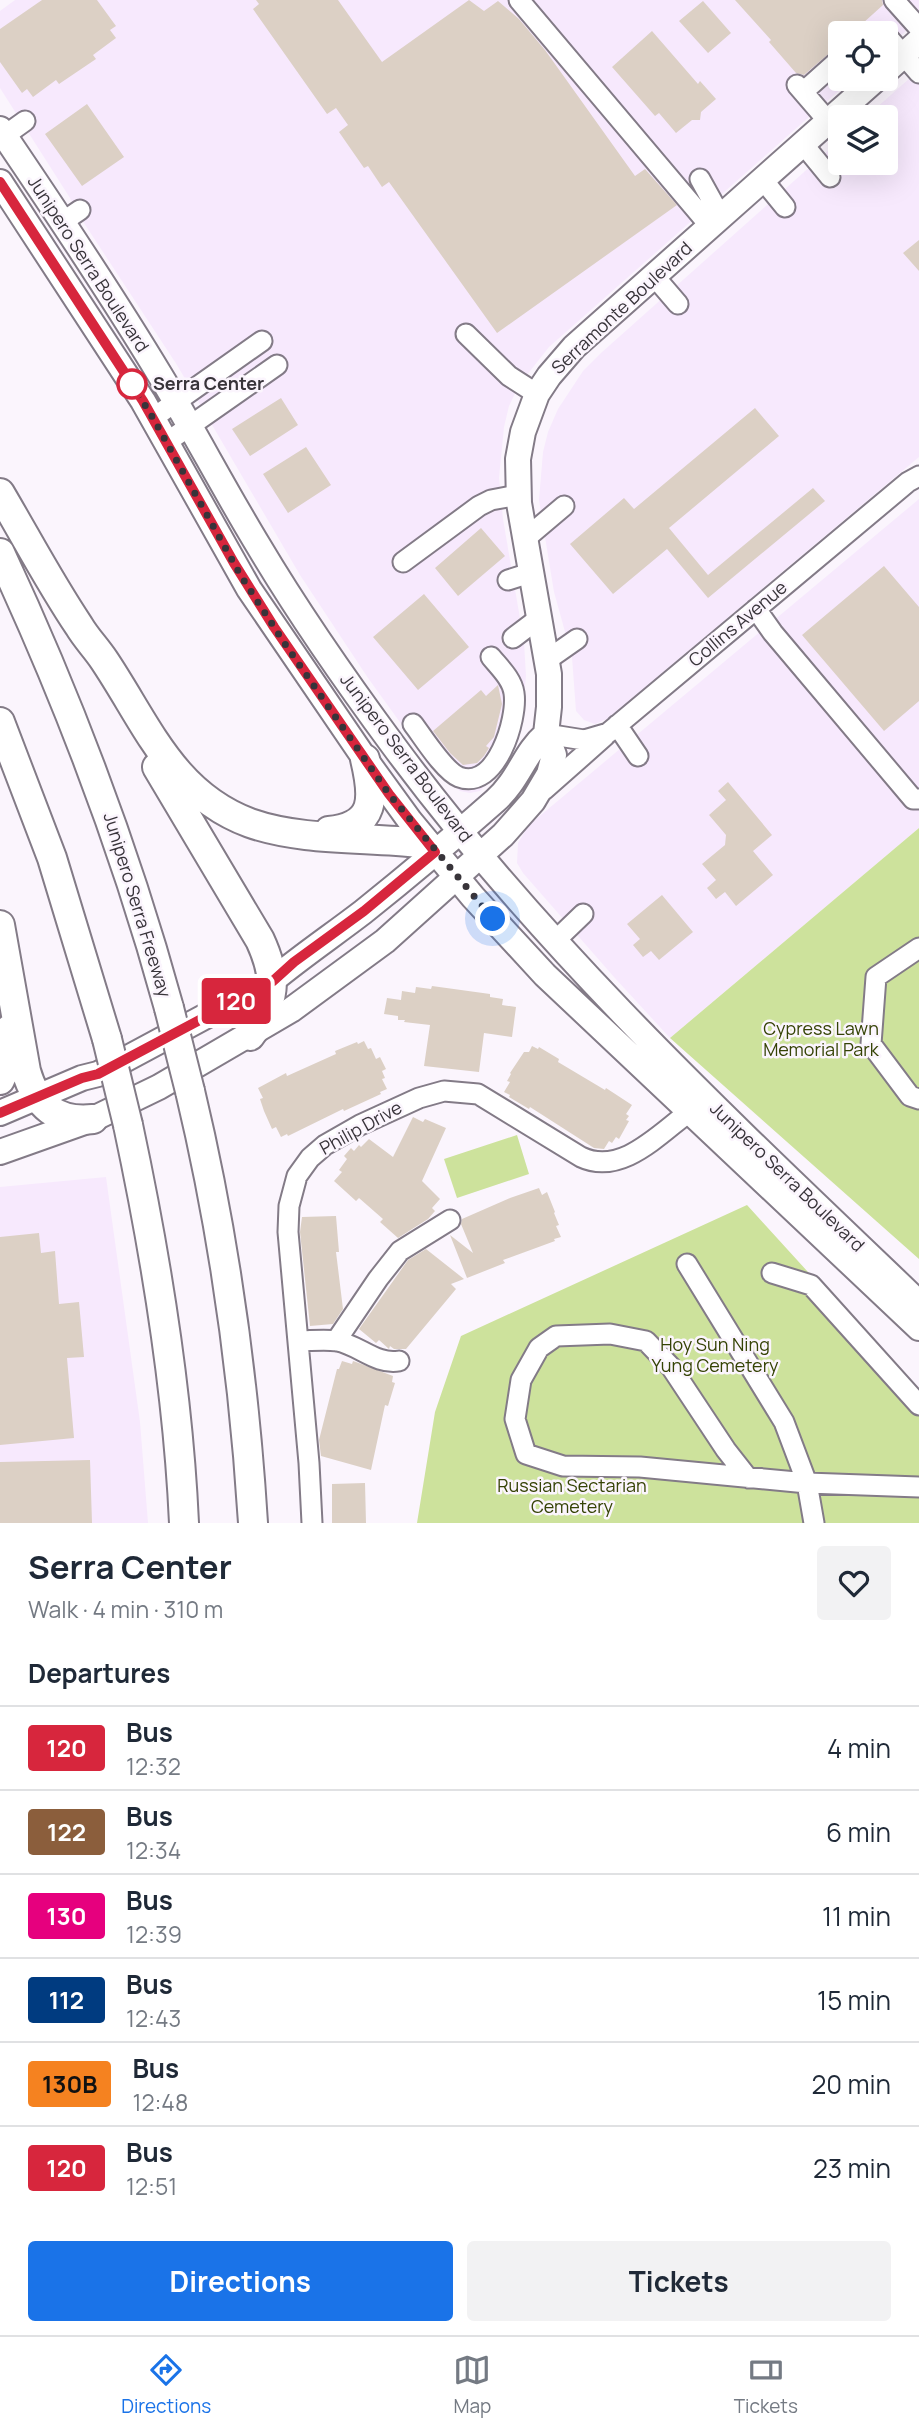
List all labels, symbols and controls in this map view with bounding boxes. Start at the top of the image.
map controls [828,21,898,175]
button: locate [828,21,898,91]
button: layers [828,105,898,175]
street label: Junipero Serra Boulevard [23,171,155,356]
street label: Serramonte Boulevard [546,236,697,379]
marker: Serra Center [117,369,147,399]
place label: Serra Center [153,371,264,395]
street label: Collins Avenue [683,575,792,671]
street label: Junipero Serra Boulevard [335,668,478,847]
street label: Junipero Serra Freeway [98,809,178,1000]
your location [475,901,510,936]
line badge: 120 [196,978,276,1024]
text: 120 [216,984,256,1017]
park label: Cypress Lawn Memorial Park [763,1016,880,1061]
street label: Philip Drive [315,1095,406,1160]
street label: Junipero Serra Boulevard [705,1096,870,1256]
park label: Hoy Sun Ning Yung Cemetery [651,1332,779,1377]
park label: Russian Sectarian Cemetery [497,1473,647,1518]
text: Serra Center [28,1544,232,1589]
button: heart [817,1546,891,1620]
text: Walk · 4 min · 310 m [28,1593,223,1625]
text: Departures [28,1655,170,1691]
text: Bus [126,1714,173,1750]
text: 4 min [827,1730,891,1766]
text: 120 [46,1731,87,1764]
text: 12:32 [126,1750,181,1782]
text: Bus [126,1798,173,1834]
text: 6 min [826,1814,891,1850]
text: 122 [47,1815,86,1848]
text: 12:34 [126,1834,181,1866]
text: Bus [126,1882,173,1918]
text: 11 min [822,1898,891,1934]
text: 130 [46,1899,87,1932]
text: 12:39 [126,1918,182,1950]
text: Bus [126,1966,173,2002]
text: 15 min [817,1982,891,2018]
text: 112 [49,1983,84,2016]
text: 12:43 [126,2002,181,2034]
text: Bus [132,2050,179,2086]
text: 20 min [812,2066,891,2102]
text: 130B [42,2067,97,2100]
text: 12:48 [132,2086,188,2118]
text: Bus [126,2134,173,2170]
text: 23 min [813,2150,891,2186]
text: 120 [46,2151,87,2184]
text: 12:51 [126,2170,177,2202]
button: Directions [28,2241,453,2321]
button: Tickets [467,2241,891,2321]
tab: Directions [121,2351,211,2419]
tab: Map [453,2351,491,2419]
tab: Tickets [734,2351,798,2419]

